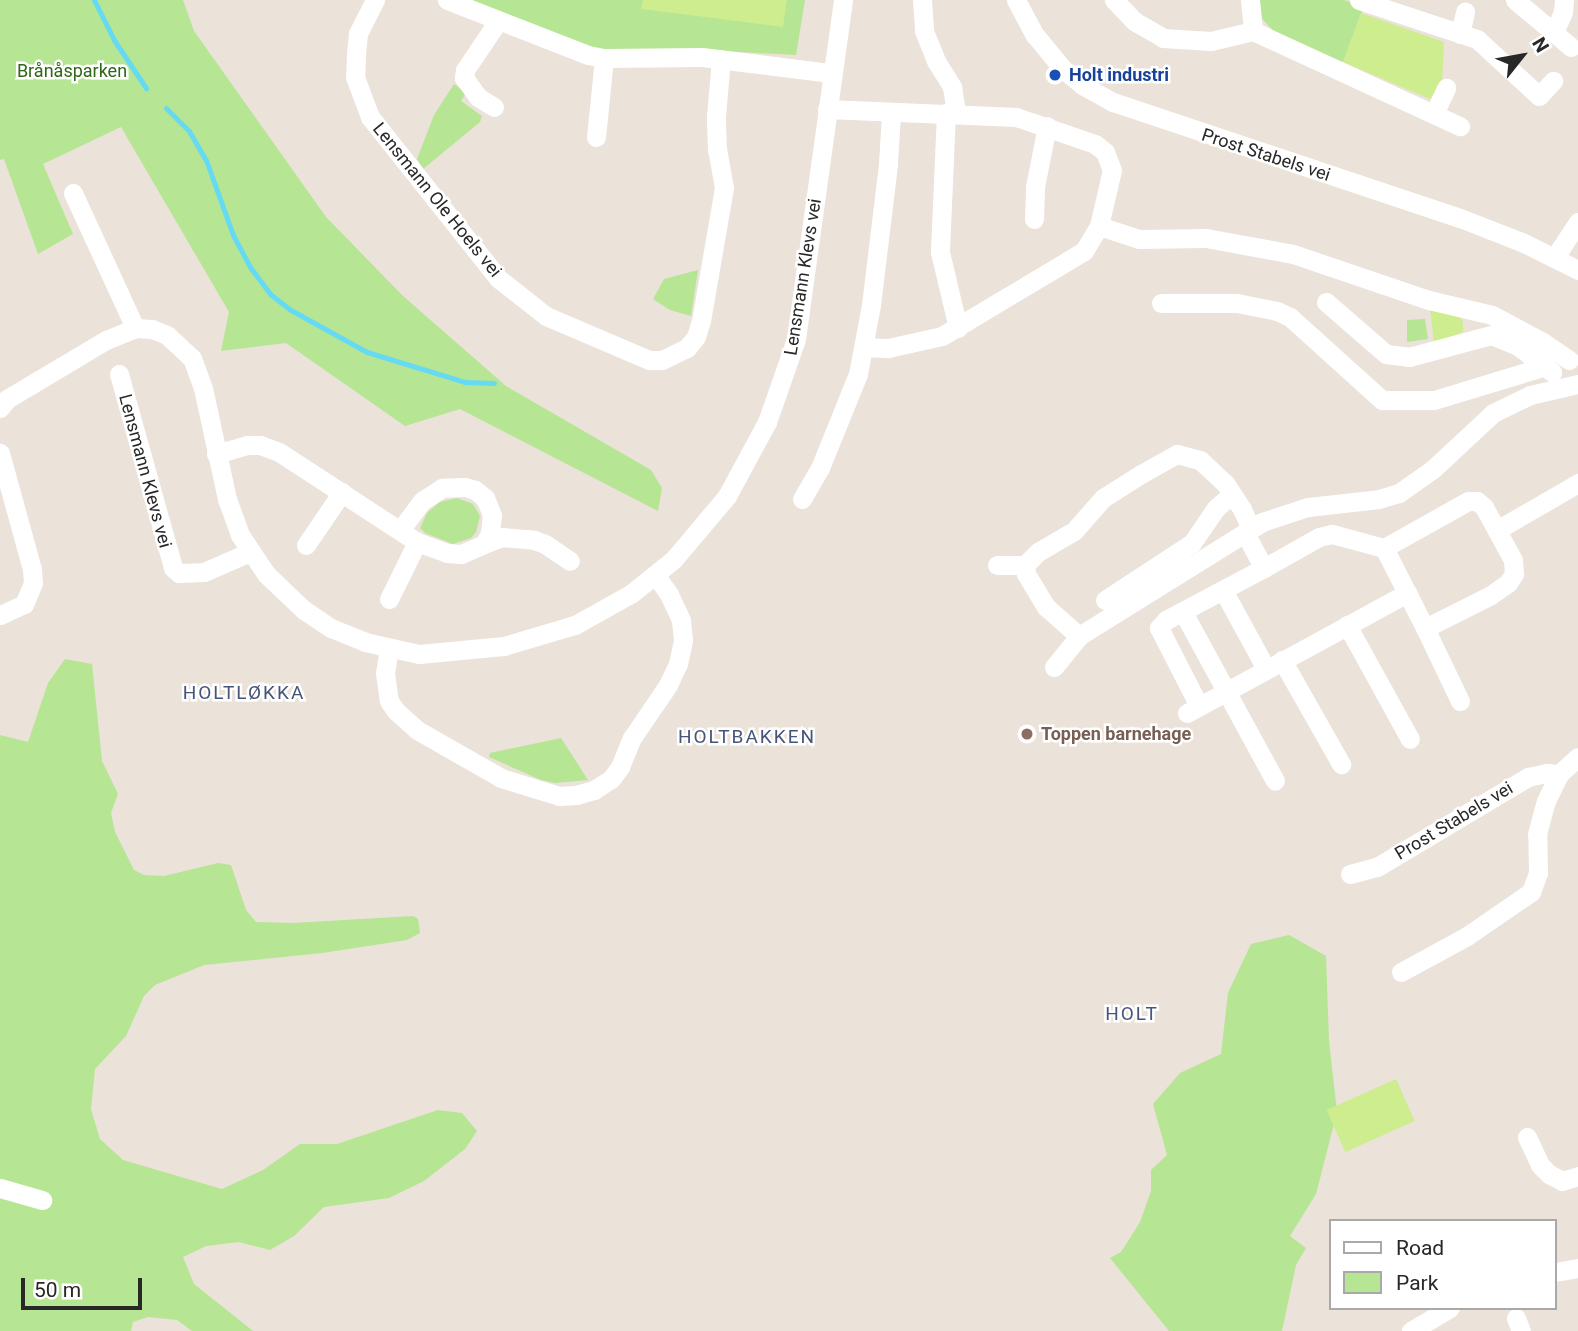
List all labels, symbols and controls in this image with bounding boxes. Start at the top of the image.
north arrow [1487,21,1557,91]
text: N [1527,33,1554,57]
park label: Brånåsparken [17,60,127,82]
place label: Holt industri [1069,64,1169,86]
marker: Holt industri [1047,67,1063,83]
street label: Lensmann Ole Hoels vei [368,118,506,282]
street label: Prost Stabels vei [1199,124,1333,186]
street label: Lensmann Klevs vei [780,197,826,357]
street label: Lensmann Klevs vei [114,392,176,550]
district label: HOLTLØKKA [184,682,304,704]
place label: Toppen barnehage [1041,723,1191,745]
district label: HOLTBAKKEN [679,726,815,748]
marker: Toppen barnehage [1019,726,1035,742]
street label: Prost Stabels vei [1391,777,1517,865]
district label: HOLT [1106,1003,1158,1025]
legend [1330,1219,1557,1310]
text: Road [1396,1236,1444,1260]
scale bar [24,1264,145,1308]
text: Park [1396,1271,1438,1295]
text: 50 m [34,1278,81,1302]

